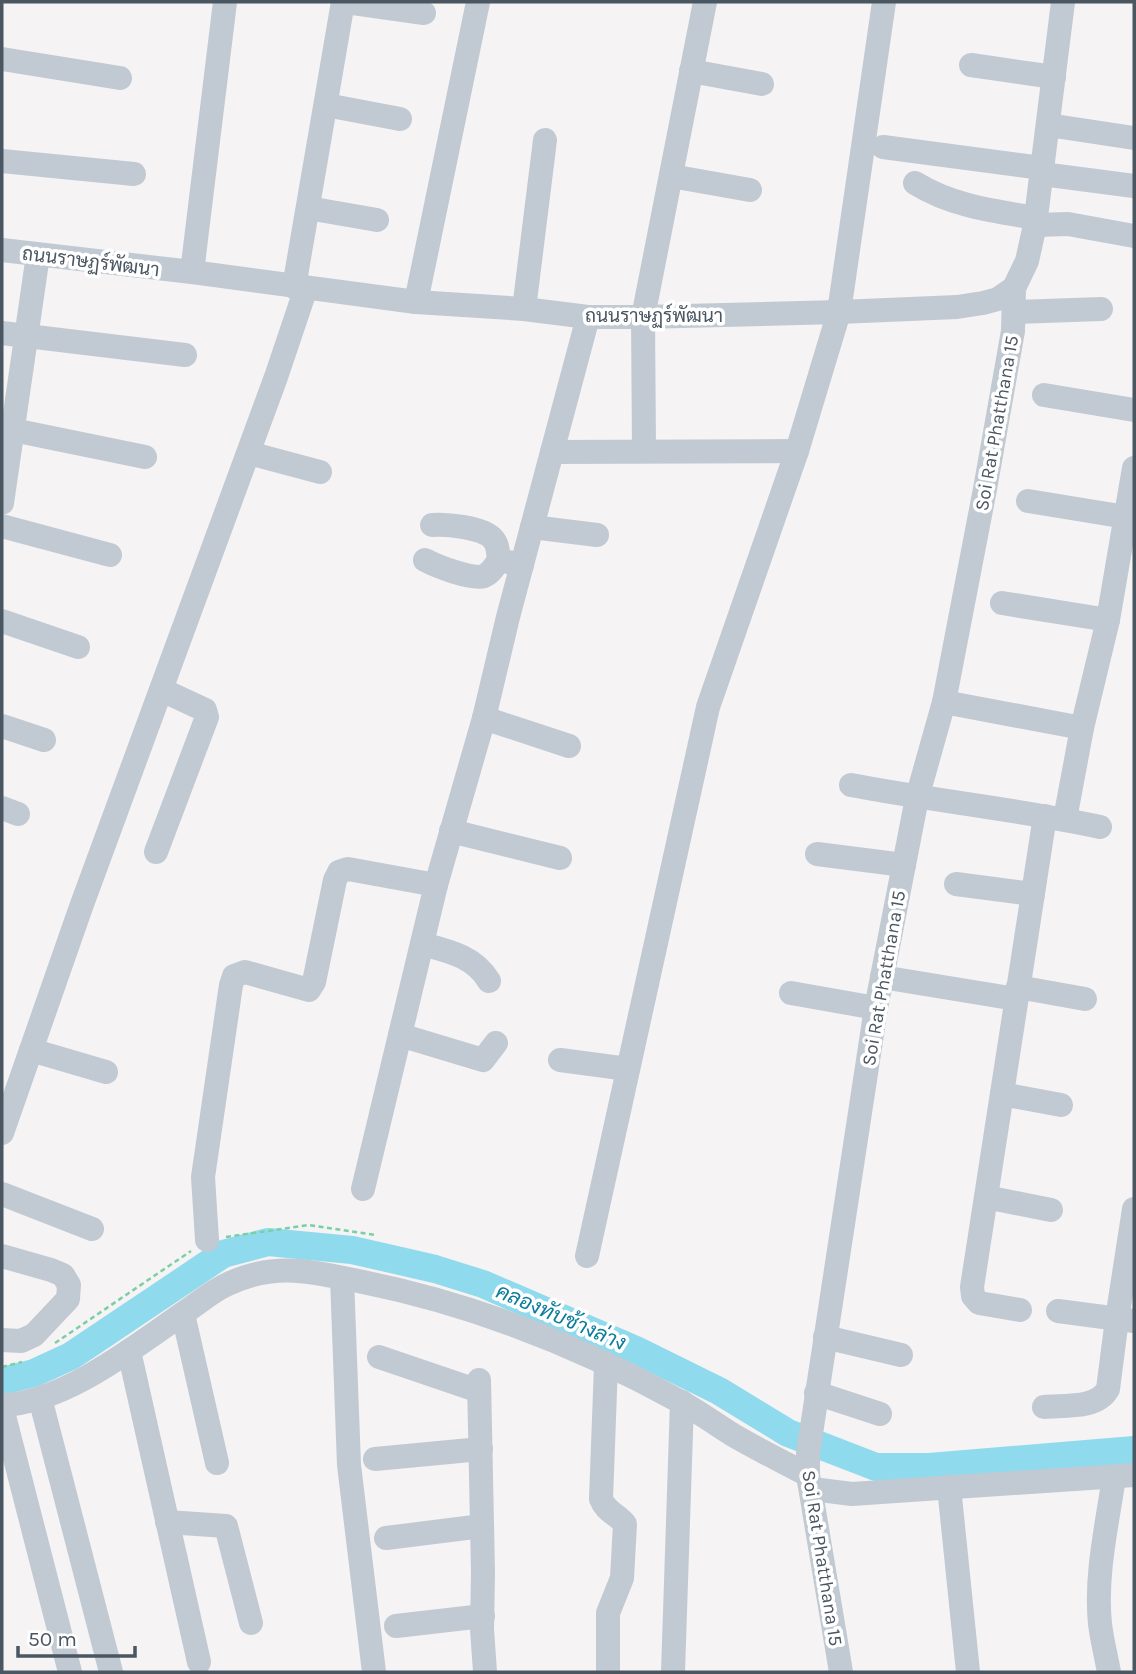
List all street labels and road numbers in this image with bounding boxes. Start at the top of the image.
street label: ถนนราษฏร์พัฒนา [21,241,161,282]
street label: ถนนราษฏร์พัฒนา [585,303,723,328]
street label: Soi Rat Phatthana 15 [971,334,1023,513]
street label: Soi Rat Phatthana 15 [858,889,910,1068]
street label: Soi Rat Phatthana 15 [797,1469,847,1648]

